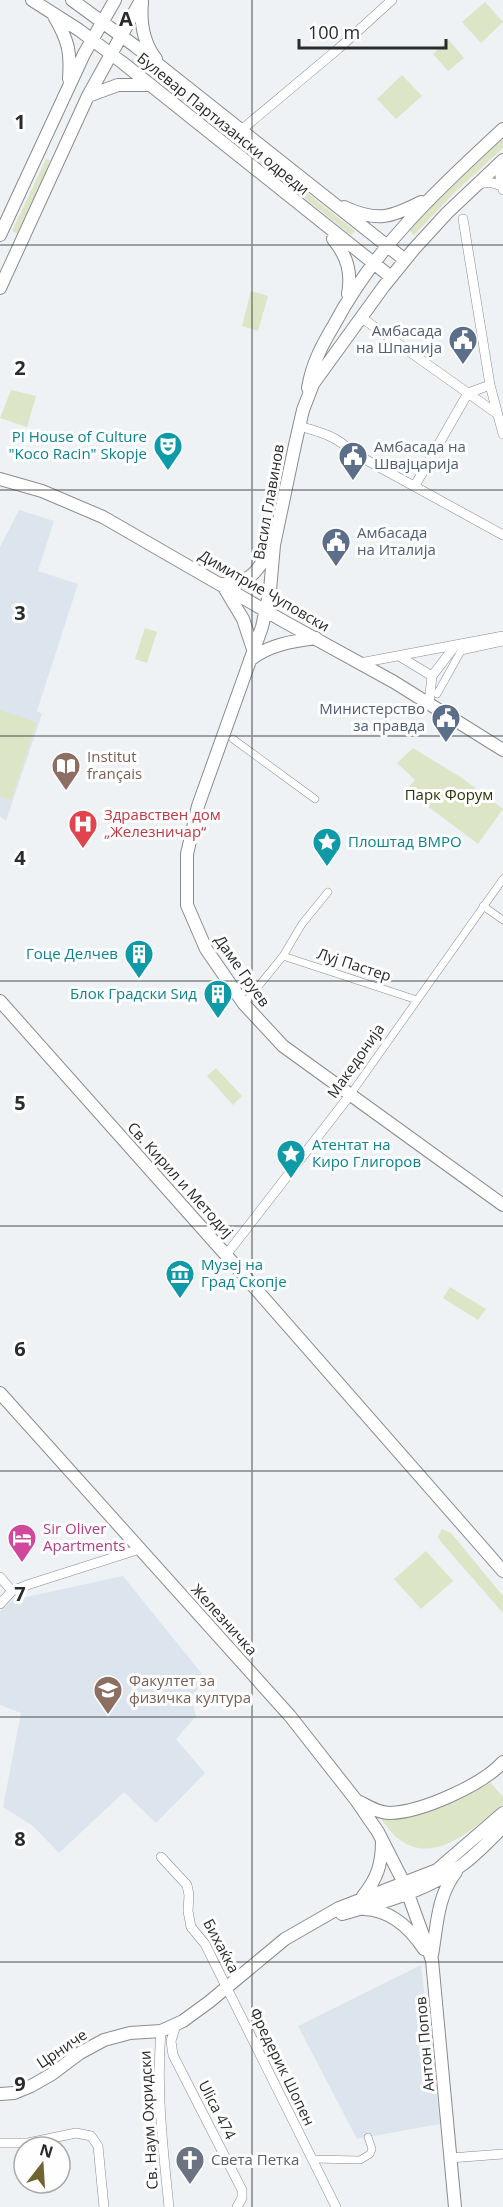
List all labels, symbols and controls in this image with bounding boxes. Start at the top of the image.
text: A [119,5,133,32]
scale bar [299,12,446,50]
text: 100 m [308,20,360,44]
street label: Булевар Партизански одреди [134,48,314,199]
text: 1 [14,108,26,135]
place label: Амбасада на Шпанија [356,320,442,357]
public building icon: Амбасада на Шпанија [447,324,479,366]
text: 2 [14,354,26,381]
place label: PI House of Culture "Koco Racin" Skopje [9,426,147,463]
theatre icon: PI House of Culture "Koco Racin" Skopje [152,430,184,472]
place label: Амбасада на Швајцарија [374,436,466,473]
public building icon: Амбасада на Швајцарија [337,440,369,482]
street label: Васил Главинов [248,442,288,561]
place label: Амбасада на Италија [357,522,436,559]
public building icon: Амбасада на Италија [320,526,352,568]
street label: Димитрие Чуповски [196,545,333,636]
text: 3 [14,599,26,626]
place label: Министерство за правда [319,698,425,735]
public building icon: Министерство за правда [430,702,462,744]
place label: Institut français [87,746,142,783]
library icon: Institut français [50,750,82,792]
park label: Парк Форум [405,784,493,804]
place label: Здравствен дом „Железничар“ [104,804,221,841]
hospital icon: Здравствен дом „Железничар“ [67,808,99,850]
place icon: Плоштад ВМРО [311,826,343,868]
place label: Плоштад ВМРО [348,831,462,851]
text: 4 [14,844,26,871]
street label: Даме Груев [211,931,275,1010]
building icon: Гоце Делчев [123,938,155,980]
place label: Гоце Делчев [26,943,118,963]
street label: Луј Пастер [315,943,394,985]
building icon: Блок Градски Sид [202,978,234,1020]
place label: Блок Градски Sид [70,983,197,1003]
street label: Македонија [322,1019,388,1102]
text: 5 [14,1089,26,1116]
street label: Св. Кирил и Методиј [123,1117,238,1241]
place label: Атентат на Киро Глигоров [312,1134,421,1171]
place icon: Атентат на Киро Глигоров [275,1138,307,1180]
place label: Музеј на Град Скопје [201,1254,287,1291]
museum icon: Музеј на Град Скопје [164,1258,196,1300]
text: 6 [14,1335,26,1362]
place label: Sir Oliver Apartments [43,1518,125,1555]
hotel icon: Sir Oliver Apartments [6,1522,38,1564]
street label: Железничка [187,1579,262,1659]
text: 7 [14,1580,26,1607]
place label: Факултет за физичка култура [129,1670,251,1707]
school or university icon: Факултет за физичка култура [92,1674,124,1716]
text: 8 [14,1825,26,1852]
street label: Бихаќка [199,1915,244,1976]
street label: Антон Попов [410,1996,438,2092]
street label: Фредерик Шопен [246,2004,320,2129]
street label: Црниче [32,2024,91,2072]
street label: Св. Наум Охридски [134,2050,162,2190]
text: 9 [14,2070,26,2097]
street label: Ulica 474 [195,2077,241,2143]
north arrow [12,2135,72,2195]
text: N [37,2138,56,2163]
church icon: Света Петка [174,2144,206,2186]
place label: Света Петка [211,2149,299,2169]

